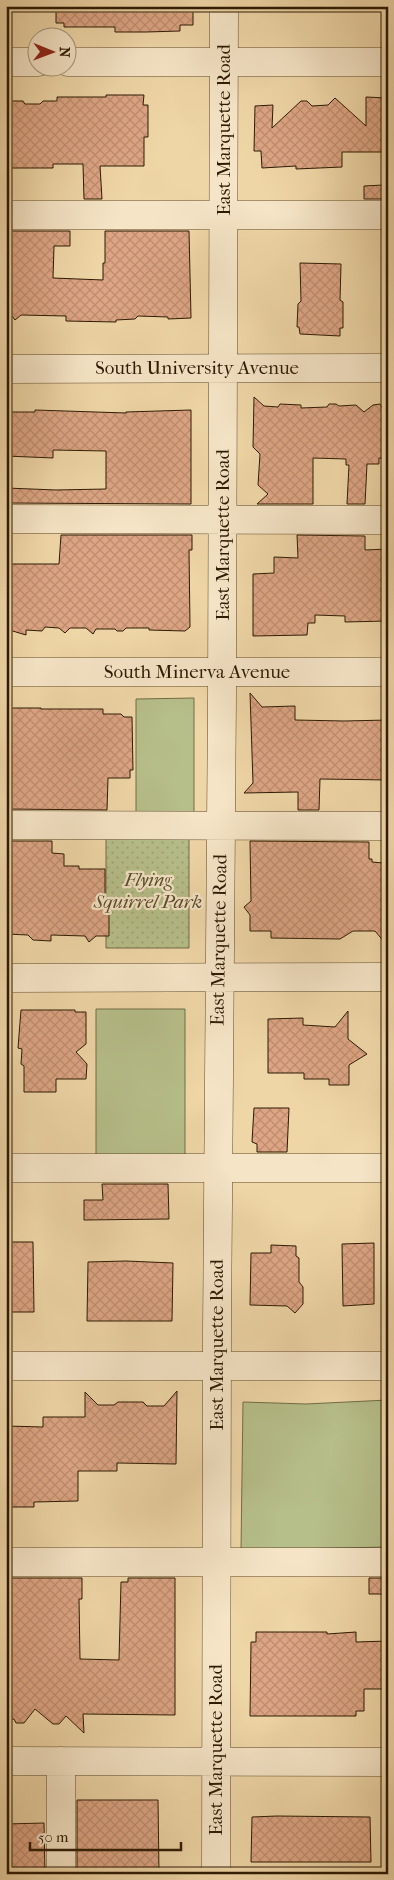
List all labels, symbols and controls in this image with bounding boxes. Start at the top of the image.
north arrow [28,28,78,78]
street label: East Marquette Road [213,44,235,216]
text: N [56,47,73,58]
street label: South University Avenue [95,357,299,379]
street label: East Marquette Road [212,449,234,621]
street label: South Minerva Avenue [104,661,290,683]
street label: East Marquette Road [207,853,232,1026]
park label: Flying Squirrel Park [93,869,202,913]
street label: East Marquette Road [206,1259,228,1431]
street label: East Marquette Road [205,1664,227,1836]
scale bar [30,1820,181,1852]
text: 50 m [38,1828,69,1846]

